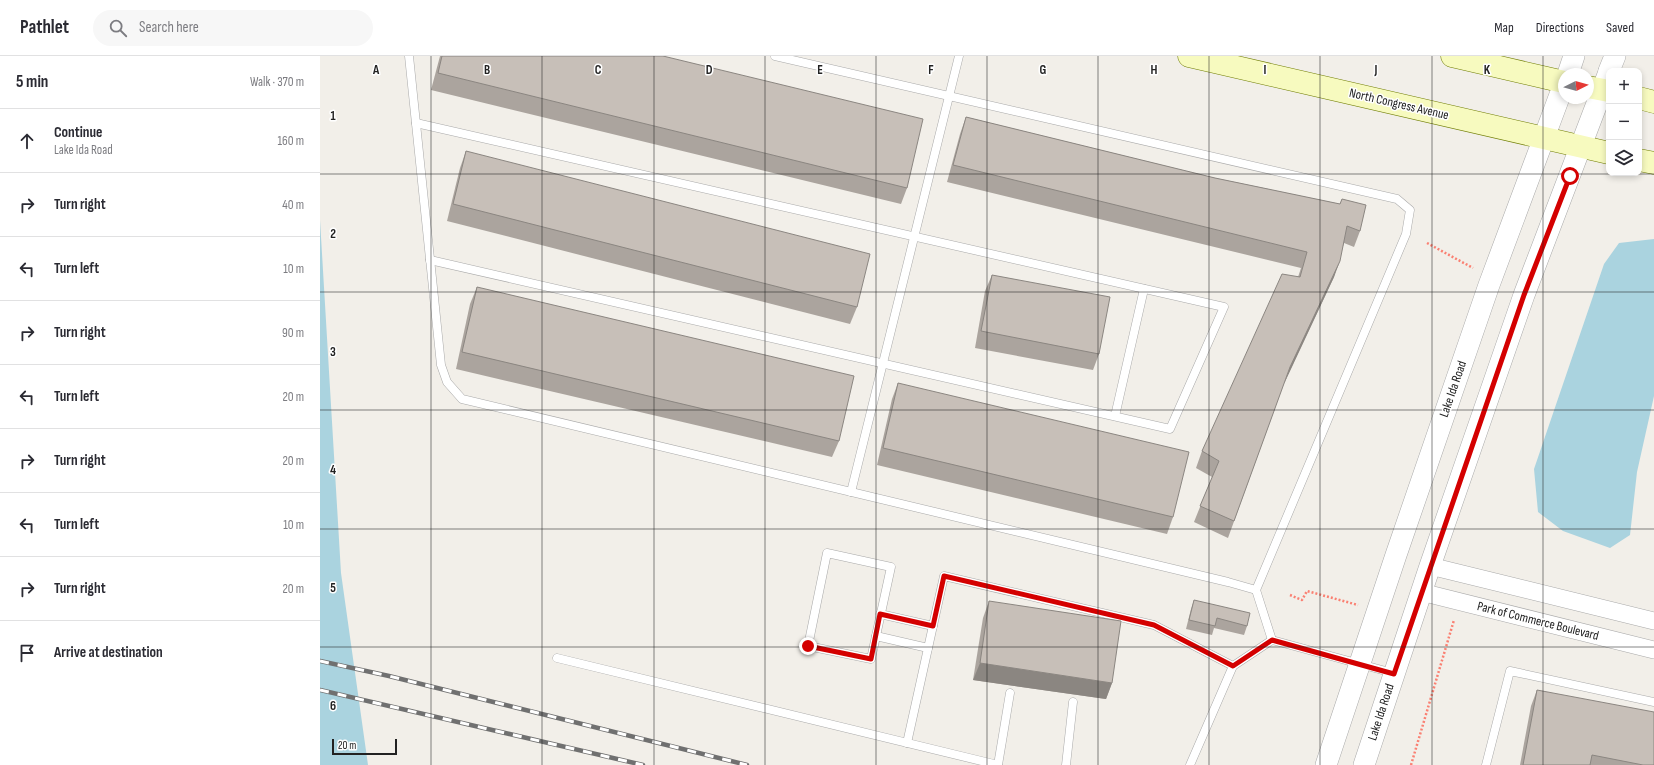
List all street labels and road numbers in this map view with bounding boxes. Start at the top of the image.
street label: North Congress Avenue [1348,85,1450,123]
street label: Lake Ida Road [1436,359,1470,419]
street label: Park of Commerce Boulevard [1476,598,1600,644]
street label: Lake Ida Road [1364,682,1398,742]

